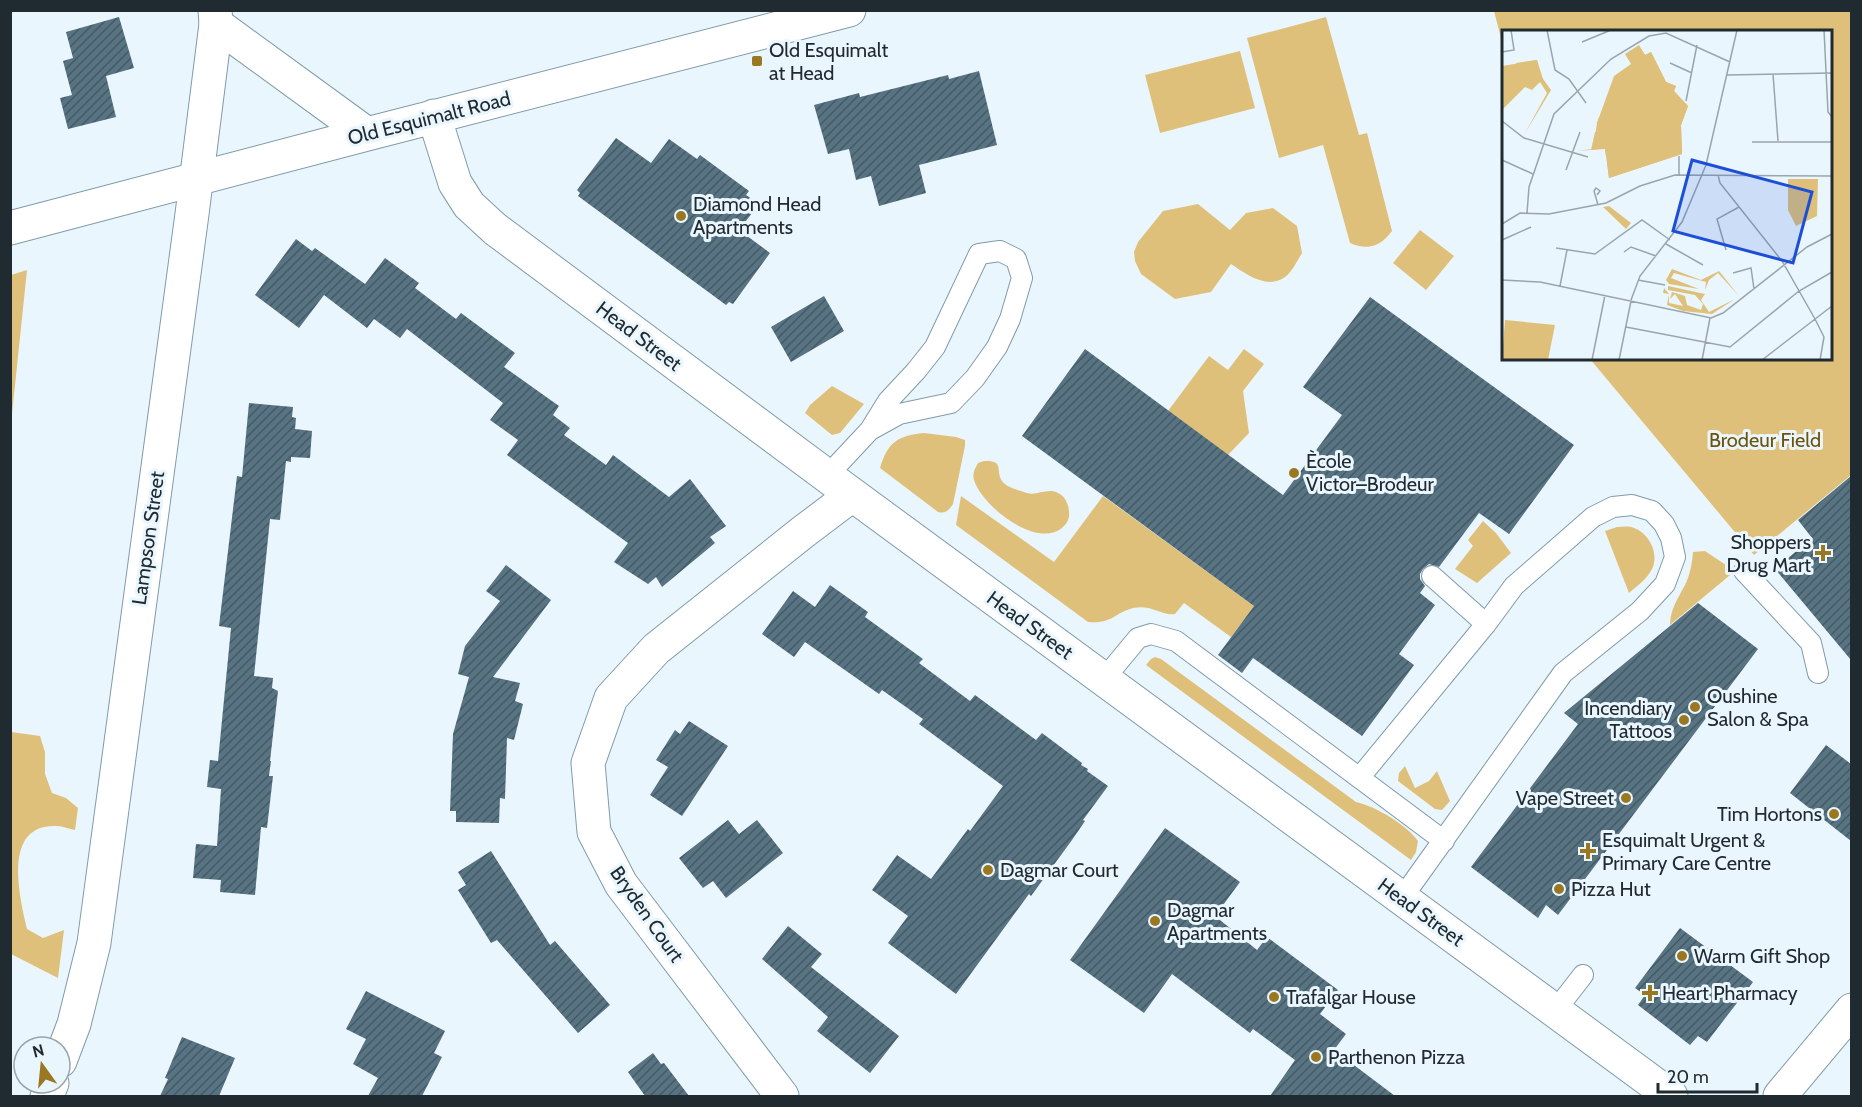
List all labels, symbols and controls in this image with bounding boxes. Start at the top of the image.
inset map [1502,30,1832,360]
place label: Old Esquimalt at Head [769,38,888,85]
marker: Old Esquimalt at Head [750,54,764,68]
street label: Old Esquimalt Road [345,86,513,150]
place label: Diamond Head Apartments [693,192,821,239]
marker: Diamond Head Apartments [674,209,688,223]
street label: Head Street [592,296,687,376]
park label: Brodeur Field [1709,428,1821,452]
place label: Ècole Victor–Brodeur [1306,449,1435,496]
marker: Ècole Victor–Brodeur [1287,466,1301,480]
street label: Lampson Street [127,469,169,606]
place label: Shoppers Drug Mart [1727,530,1811,577]
marker: Shoppers Drug Mart [1816,546,1830,560]
street label: Head Street [982,586,1078,664]
place label: Oushine Salon & Spa [1707,684,1809,731]
place label: Incendiary Tattoos [1584,696,1672,743]
marker: Oushine Salon & Spa [1688,700,1702,714]
marker: Incendiary Tattoos [1677,713,1691,727]
place label: Vape Street [1516,786,1614,810]
marker: Vape Street [1619,791,1633,805]
place label: Tim Hortons [1717,802,1822,826]
marker: Tim Hortons [1827,807,1841,821]
place label: Esquimalt Urgent & Primary Care Centre [1602,828,1771,875]
marker: Esquimalt Urgent & Primary Care Centre [1579,842,1597,860]
place label: Dagmar Court [1000,858,1119,882]
street label: Bryden Court [605,861,689,967]
marker: Dagmar Court [981,863,995,877]
street label: Head Street [1373,873,1469,951]
place label: Pizza Hut [1571,877,1651,901]
marker: Pizza Hut [1552,882,1566,896]
place label: Dagmar Apartments [1167,898,1267,945]
marker: Dagmar Apartments [1148,914,1162,928]
place label: Warm Gift Shop [1694,944,1830,968]
marker: Warm Gift Shop [1675,949,1689,963]
place label: Heart Pharmacy [1662,981,1798,1005]
place label: Trafalgar House [1286,985,1416,1009]
marker: Heart Pharmacy [1643,986,1657,1000]
marker: Trafalgar House [1267,990,1281,1004]
north arrow [12,1035,72,1095]
text: N [30,1040,46,1062]
place label: Parthenon Pizza [1328,1045,1465,1069]
marker: Parthenon Pizza [1309,1050,1323,1064]
scale bar [1658,1056,1757,1094]
text: 20 m [1667,1066,1709,1088]

